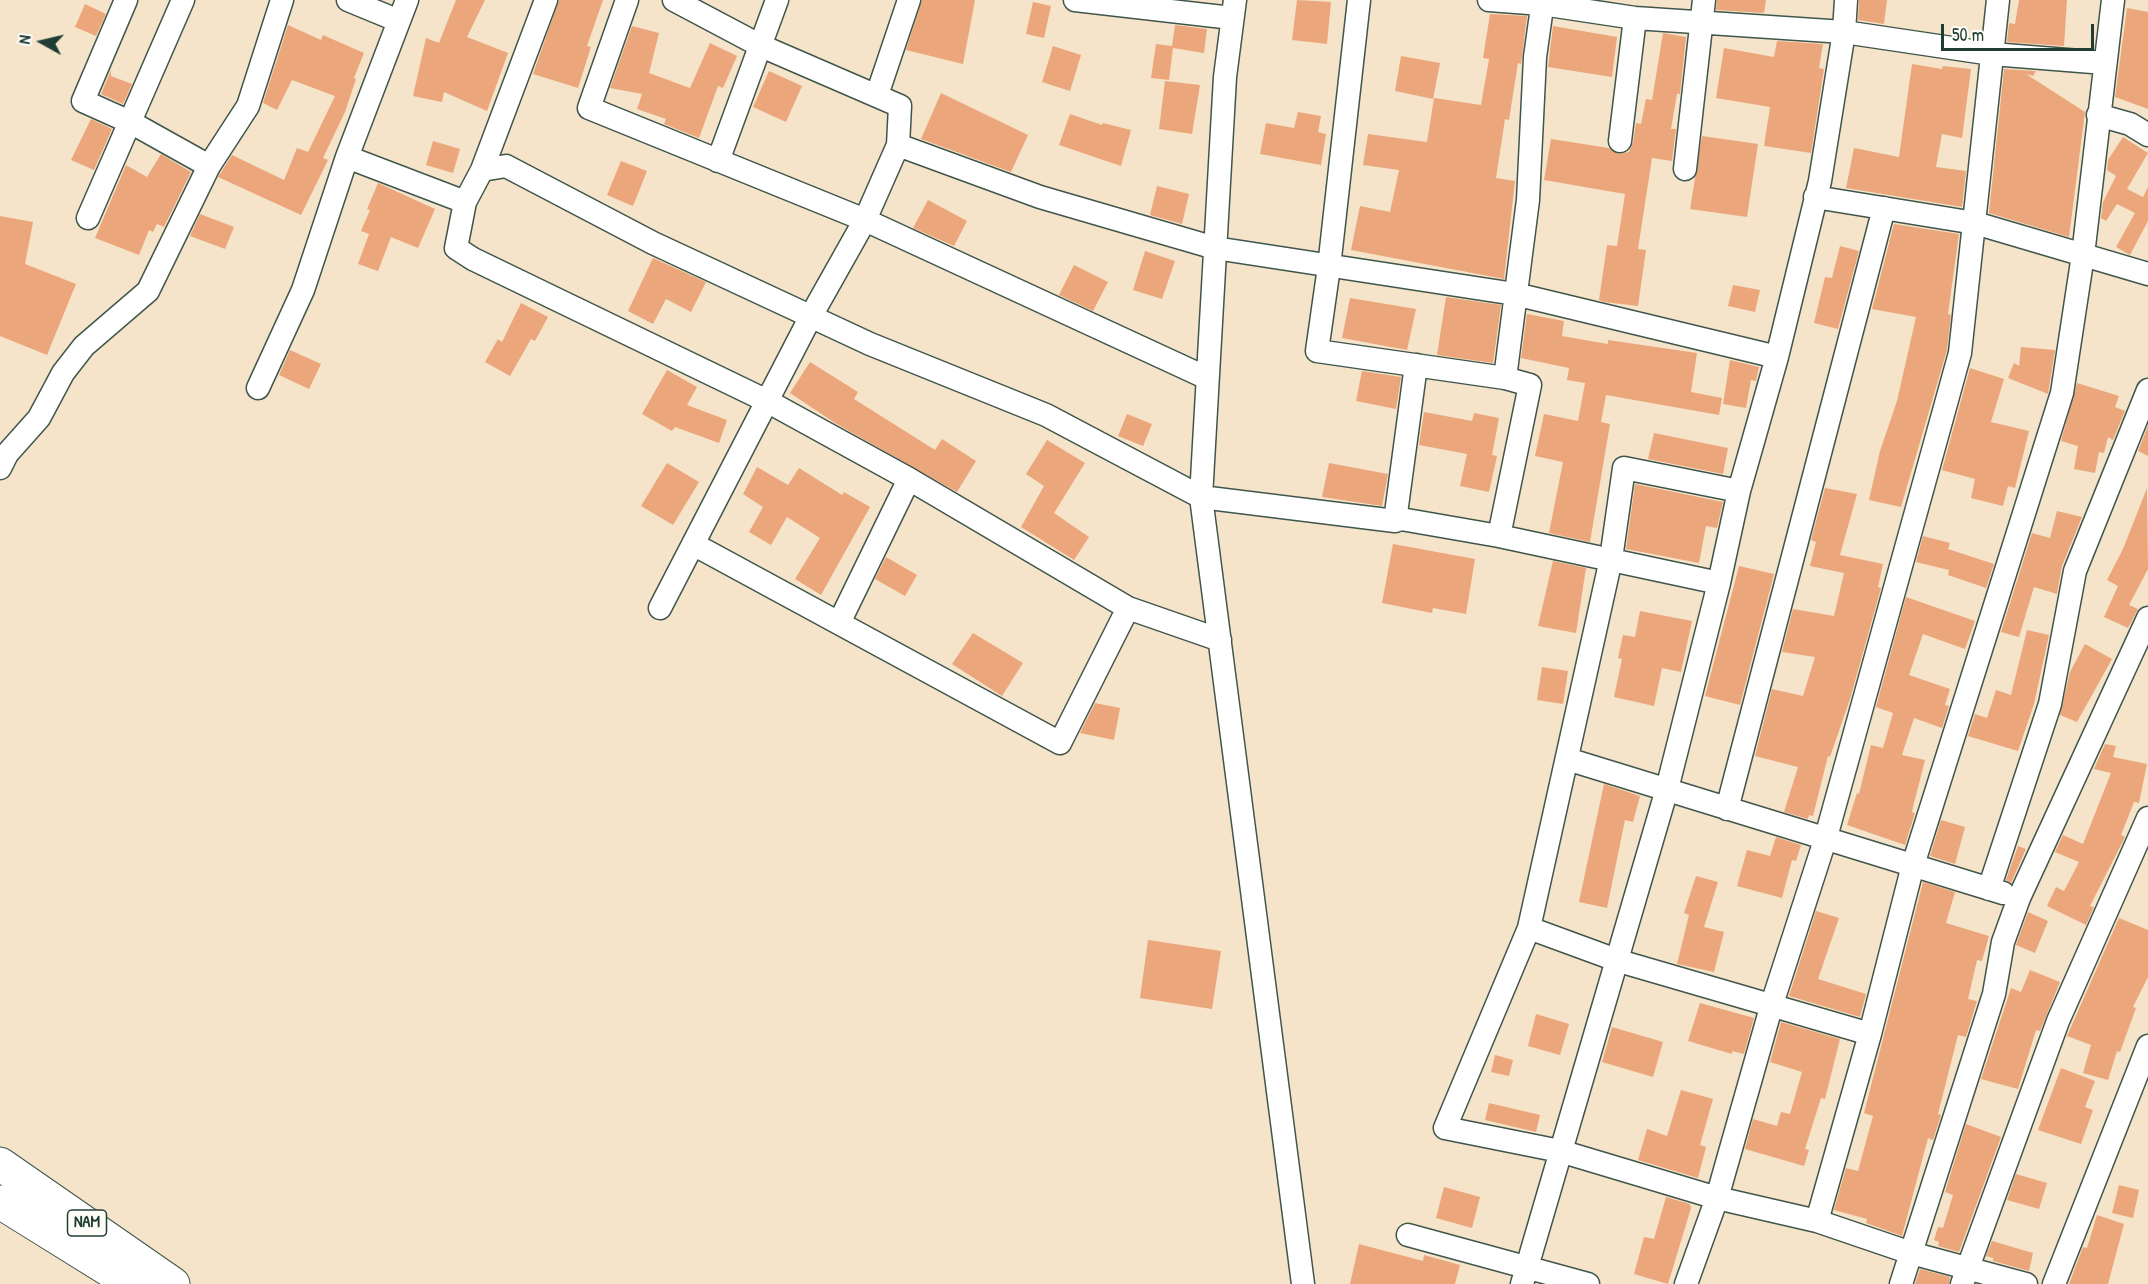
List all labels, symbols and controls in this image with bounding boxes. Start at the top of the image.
north arrow [12,12,72,72]
scale bar [1944,12,2097,50]
text: 50 m [1952,22,1984,47]
text: N [13,34,36,45]
road number: NAM [68,1210,106,1236]

